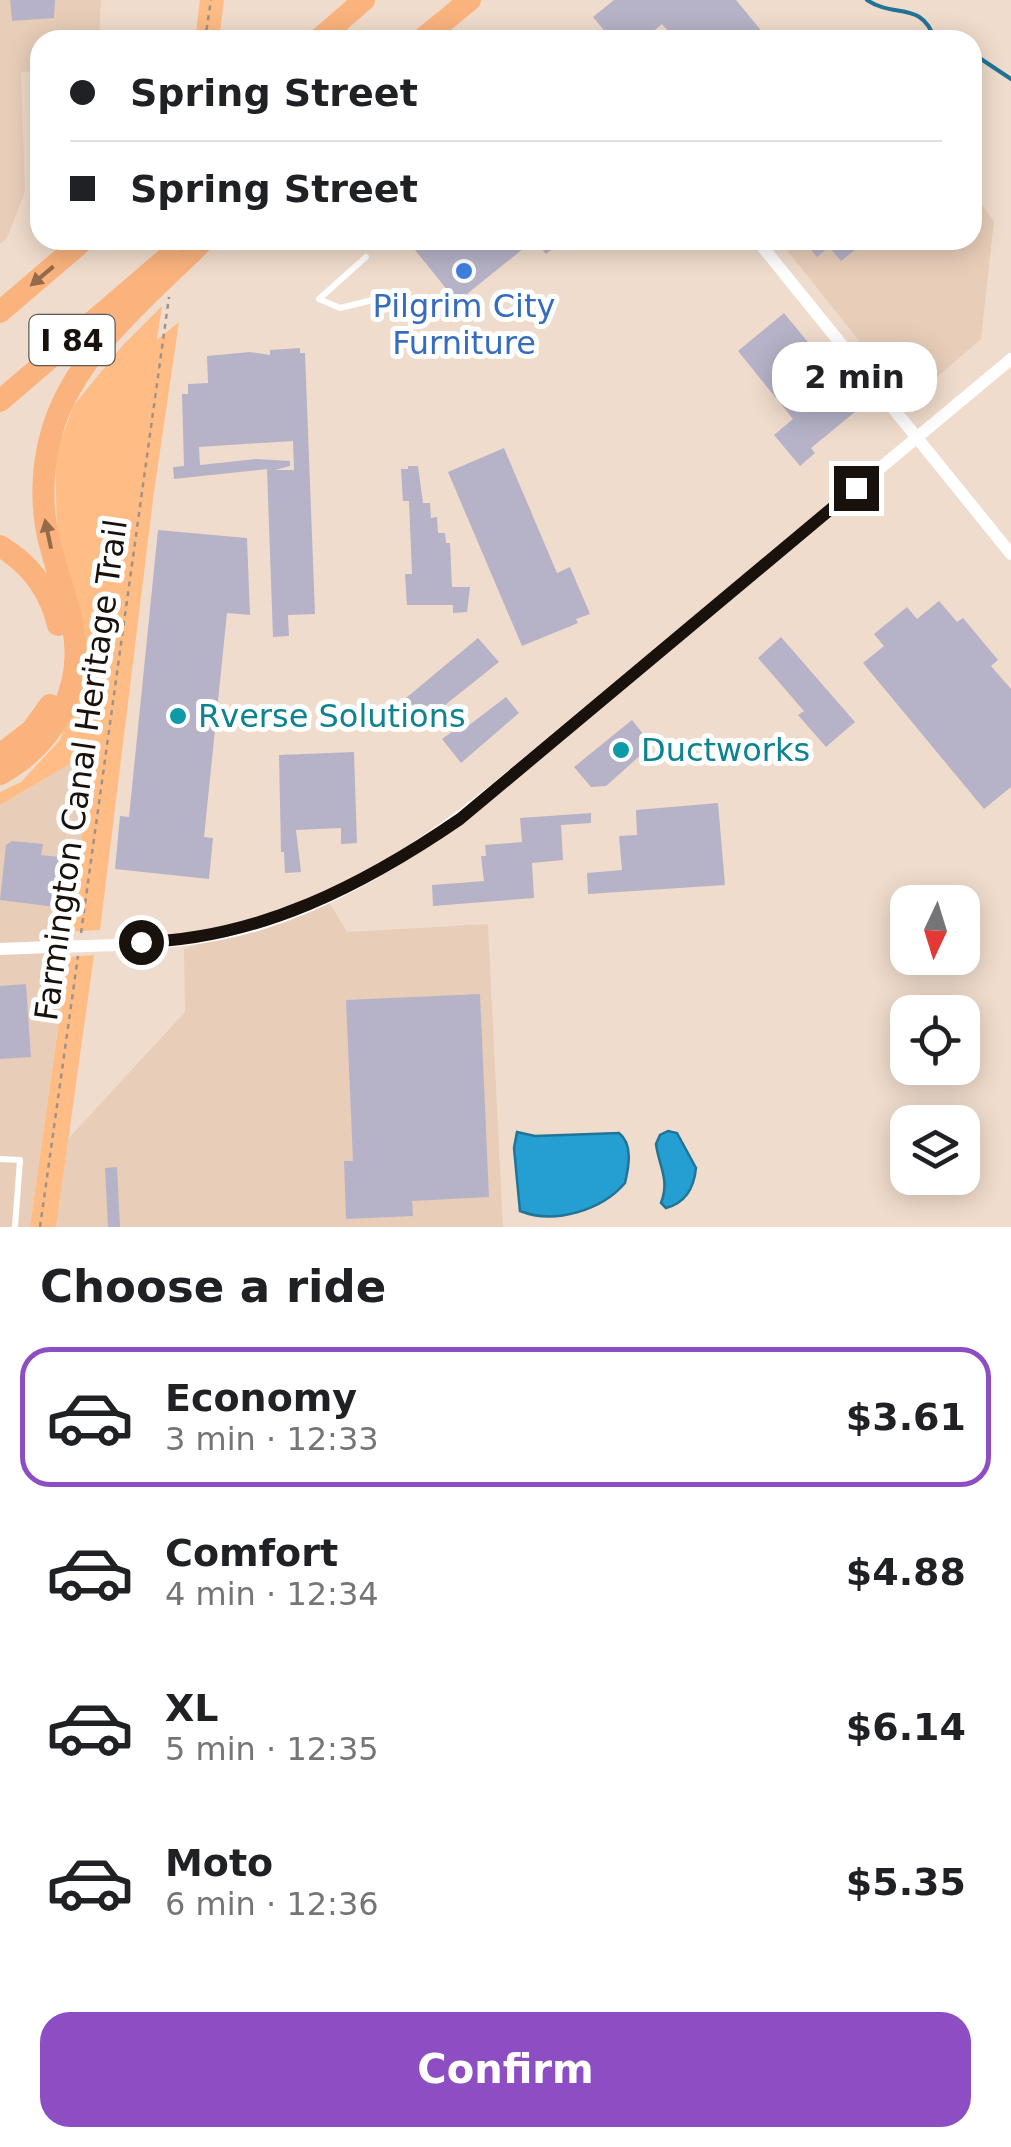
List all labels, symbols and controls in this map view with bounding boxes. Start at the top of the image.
text: Spring Street [130,71,418,115]
text: Spring Street [130,167,418,211]
marker: Pilgrim City Furniture [453,260,475,282]
one-way arrow [30,265,55,286]
place label: Pilgrim City Furniture [373,287,555,362]
road number: I 84 [30,315,114,365]
callout: 2 min [774,343,938,413]
text: 2 min [804,358,905,396]
route end [834,466,879,511]
street label: Farmington Canal Heritage Trail [27,517,135,1023]
one-way arrow [40,518,56,549]
place label: Rverse Solutions [198,697,466,735]
marker: Rverse Solutions [167,705,189,727]
place label: Ductworks [641,731,810,769]
marker: Ductworks [610,739,632,761]
north arrow [890,885,980,975]
map controls [890,885,980,1195]
route start [119,920,164,965]
button: locate [890,995,980,1085]
button: layers [890,1105,980,1195]
text: Choose a ride [40,1260,386,1313]
icon: car [45,1372,135,1462]
text: Economy [165,1376,357,1420]
text: $3.61 [846,1395,966,1439]
text: 3 min · 12:33 [165,1420,379,1458]
icon: car [45,1527,135,1617]
text: Comfort [165,1531,338,1575]
text: $4.88 [846,1550,966,1594]
text: 4 min · 12:34 [165,1575,379,1613]
icon: car [45,1682,135,1772]
text: XL [165,1686,219,1730]
text: $6.14 [846,1705,966,1749]
text: 5 min · 12:35 [165,1730,379,1768]
icon: car [45,1837,135,1927]
text: Moto [165,1841,273,1885]
text: $5.35 [846,1860,966,1904]
text: 6 min · 12:36 [165,1885,379,1923]
button: Confirm [40,2012,971,2127]

